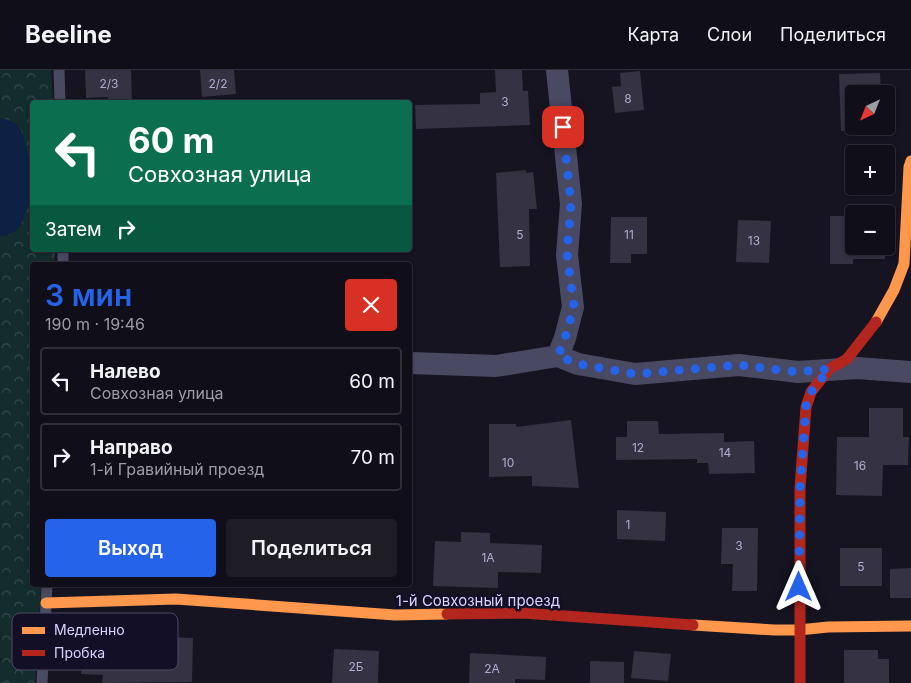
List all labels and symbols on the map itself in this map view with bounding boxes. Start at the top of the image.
house number: 2/3 [99,76,119,91]
house number: 2/2 [209,76,227,91]
north arrow [845,85,895,135]
house number: 8 [624,91,632,106]
house number: 3 [501,94,509,109]
pin [542,106,584,148]
house number: 5 [516,227,524,242]
house number: 11 [624,227,634,242]
house number: 13 [748,233,760,248]
house number: 12 [632,440,644,455]
house number: 14 [719,445,732,460]
house number: 10 [502,455,514,470]
house number: 16 [854,458,866,473]
house number: 1 [626,517,630,532]
house number: 3 [735,538,743,553]
house number: 1А [481,550,495,565]
house number: 5 [857,559,865,574]
position arrow [772,560,824,612]
street label: 1-й Совхозный проезд [396,591,560,610]
legend [12,613,178,670]
text: Медленно [54,621,125,638]
text: Пробка [54,644,105,661]
house number: 2Б [348,659,364,674]
house number: 2А [484,661,500,676]

